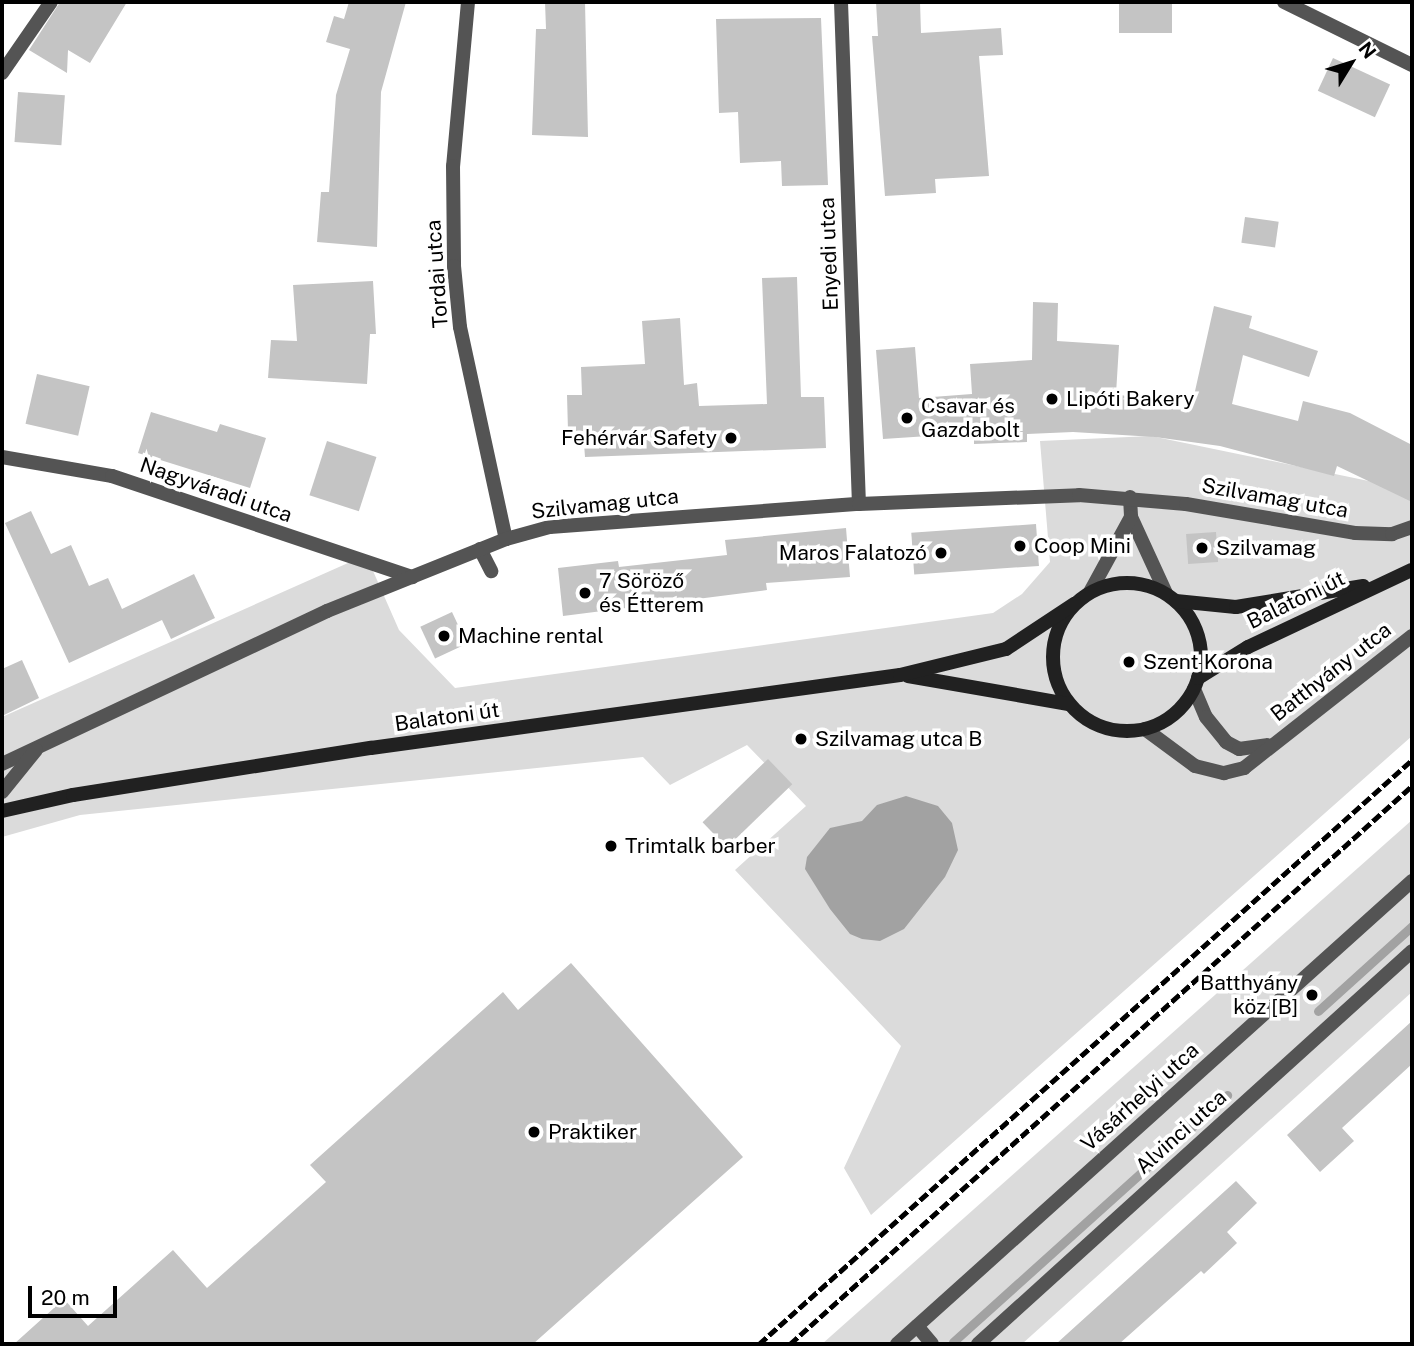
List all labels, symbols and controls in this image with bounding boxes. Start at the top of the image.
north arrow [1316,28,1386,98]
text: N [1354,37,1381,63]
street label: Enyedi utca [814,197,844,311]
street label: Tordai utca [421,219,453,329]
place label: Lipóti Bakery [1066,386,1194,412]
marker: Lipóti Bakery [1044,391,1060,407]
place label: Csavar és Gazdabolt [921,393,1020,443]
marker: Csavar és Gazdabolt [899,410,915,426]
place label: Fehérvár Safety [561,425,717,451]
marker: Fehérvár Safety [723,430,739,446]
street label: Nagyváradi utca [137,452,295,528]
street label: Szilvamag utca [1200,473,1350,523]
street label: Szilvamag utca [530,484,680,524]
place label: Coop Mini [1034,533,1131,559]
place label: Szilvamag [1216,535,1316,561]
marker: Coop Mini [1012,538,1028,554]
place label: Maros Falatozó [779,540,927,566]
marker: Szilvamag [1194,540,1210,556]
marker: Maros Falatozó [933,545,949,561]
street label: Balatoni út [1243,566,1349,634]
place label: 7 Söröző és Étterem [599,568,704,618]
marker: 7 Söröző és Étterem [577,585,593,601]
street label: Batthyány utca [1266,617,1396,727]
place label: Machine rental [458,623,604,649]
marker: Machine rental [436,628,452,644]
place label: Szent Korona [1143,649,1273,675]
marker: Szent Korona [1121,654,1137,670]
street label: Balatoni út [393,697,501,737]
place label: Szilvamag utca B [815,726,982,752]
marker: Szilvamag utca B [793,731,809,747]
place label: Trimtalk barber [625,833,776,859]
marker: Trimtalk barber [603,838,619,854]
place label: Batthyány köz [B] [1200,970,1298,1020]
marker: Batthyány köz [B] [1304,987,1320,1003]
street label: Vásárhelyi utca [1076,1038,1204,1156]
street label: Alvinci utca [1130,1085,1232,1179]
place label: Praktiker [548,1119,637,1145]
marker: Praktiker [526,1124,542,1140]
scale bar [32,1272,121,1316]
text: 20 m [41,1285,90,1310]

